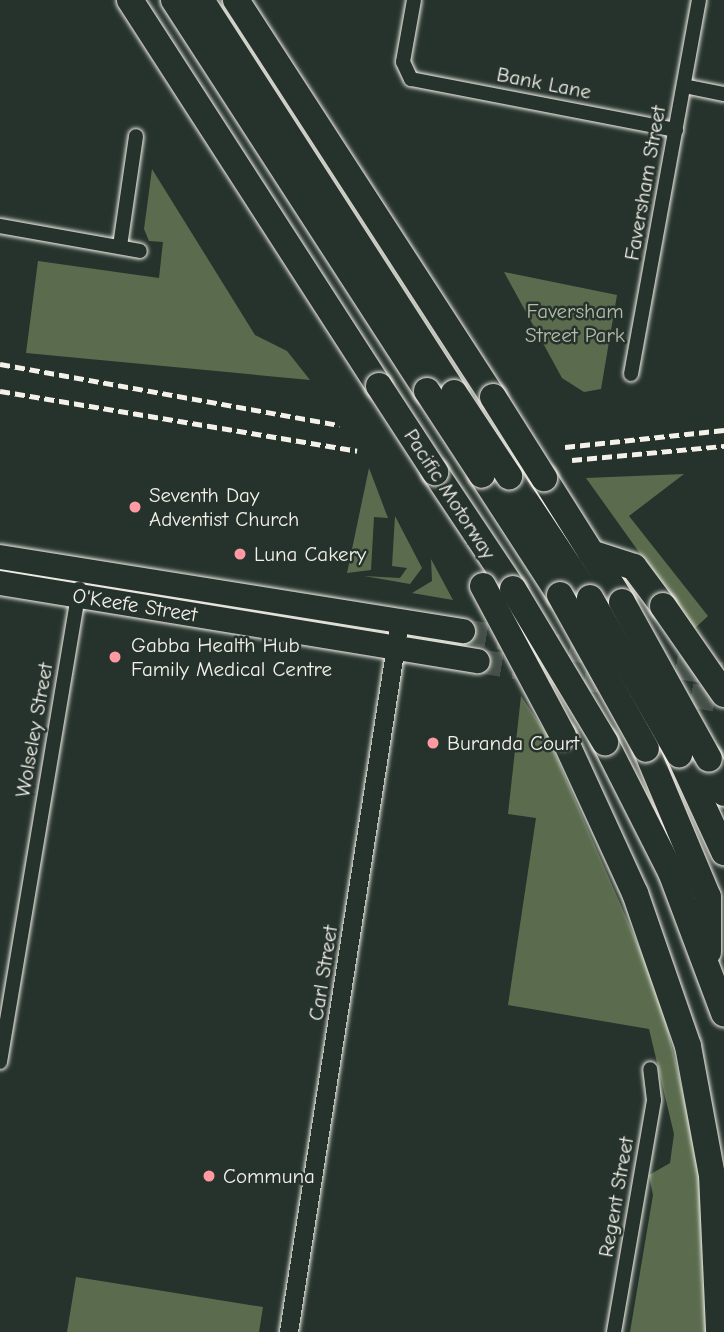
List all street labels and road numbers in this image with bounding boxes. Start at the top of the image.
street label: Bank Lane [495,61,593,105]
street label: Faversham Street [619,104,671,262]
street label: Pacific Motorway [399,424,501,564]
street label: O'Keefe Street [71,583,199,627]
street label: Wolseley Street [10,661,58,799]
street label: Carl Street [303,923,343,1023]
street label: Regent Street [593,1135,639,1259]

